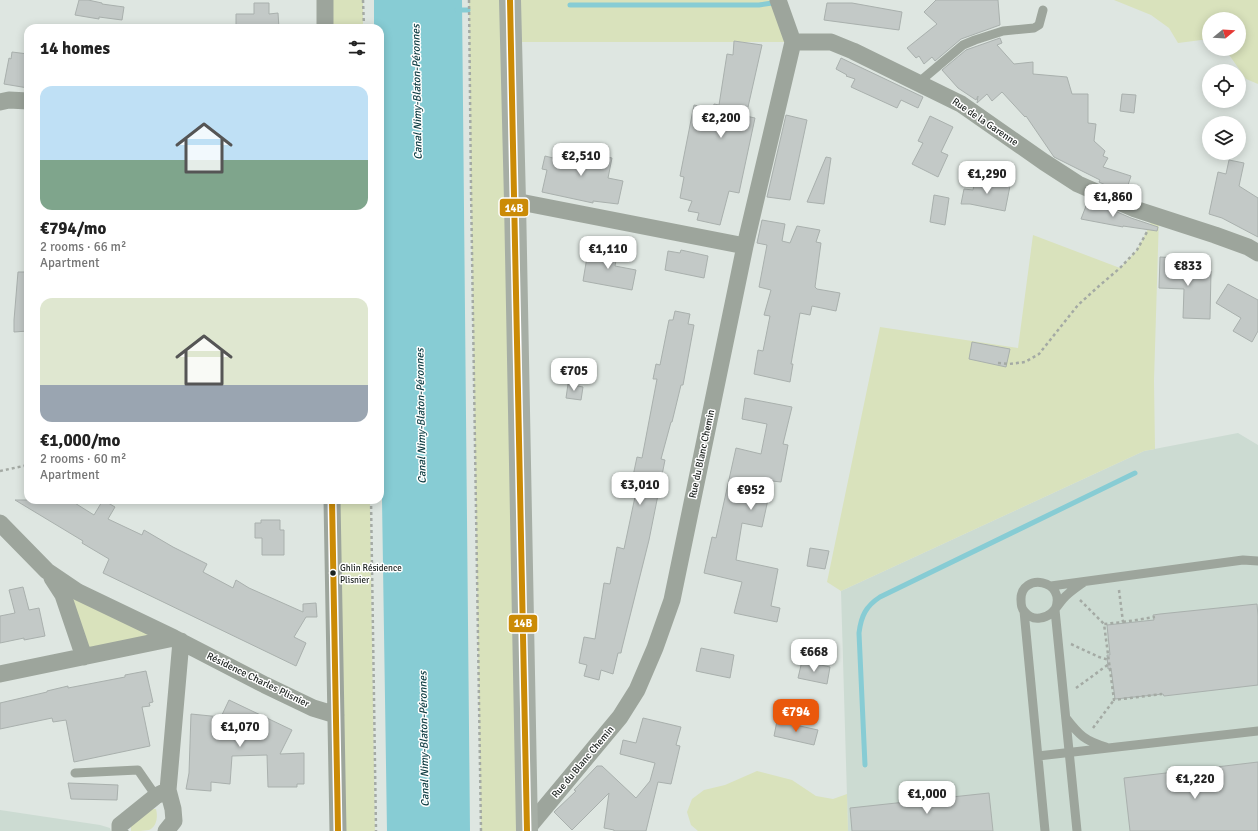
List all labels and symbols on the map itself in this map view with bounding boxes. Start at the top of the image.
north arrow [1202,12,1246,56]
water label: Canal Nimy-Blaton-Péronnes [409,23,425,160]
street label: Rue de la Garenne [950,95,1020,149]
pin: €2,200 [688,105,754,139]
pin: €2,510 [548,143,614,177]
pin: €1,290 [954,161,1020,195]
pin: €1,860 [1080,184,1146,218]
line badge: 14B [499,198,529,217]
text: 14B [505,202,524,215]
pin: €1,110 [575,236,641,270]
pin: €833 [1164,253,1212,287]
water label: Canal Nimy-Blaton-Péronnes [413,347,429,484]
pin: €705 [550,358,598,392]
street label: Rue du Blanc Chemin [687,408,717,500]
pin: €3,010 [607,472,673,506]
pin: €952 [727,477,775,511]
place label: Ghlin Résidence Plisnier [340,563,402,586]
marker: Ghlin Résidence Plisnier [328,568,338,578]
line badge: 14B [508,614,538,633]
text: 14B [514,617,533,630]
pin: €668 [790,639,838,673]
street label: Résidence Charles Plisnier [205,650,312,710]
water label: Canal Nimy-Blaton-Péronnes [416,670,432,807]
pin: €794 [772,699,820,733]
pin: €1,070 [207,714,273,748]
street label: Rue du Blanc Chemin [549,723,617,801]
pin: €1,220 [1162,766,1228,800]
pin: €1,000 [894,781,960,815]

